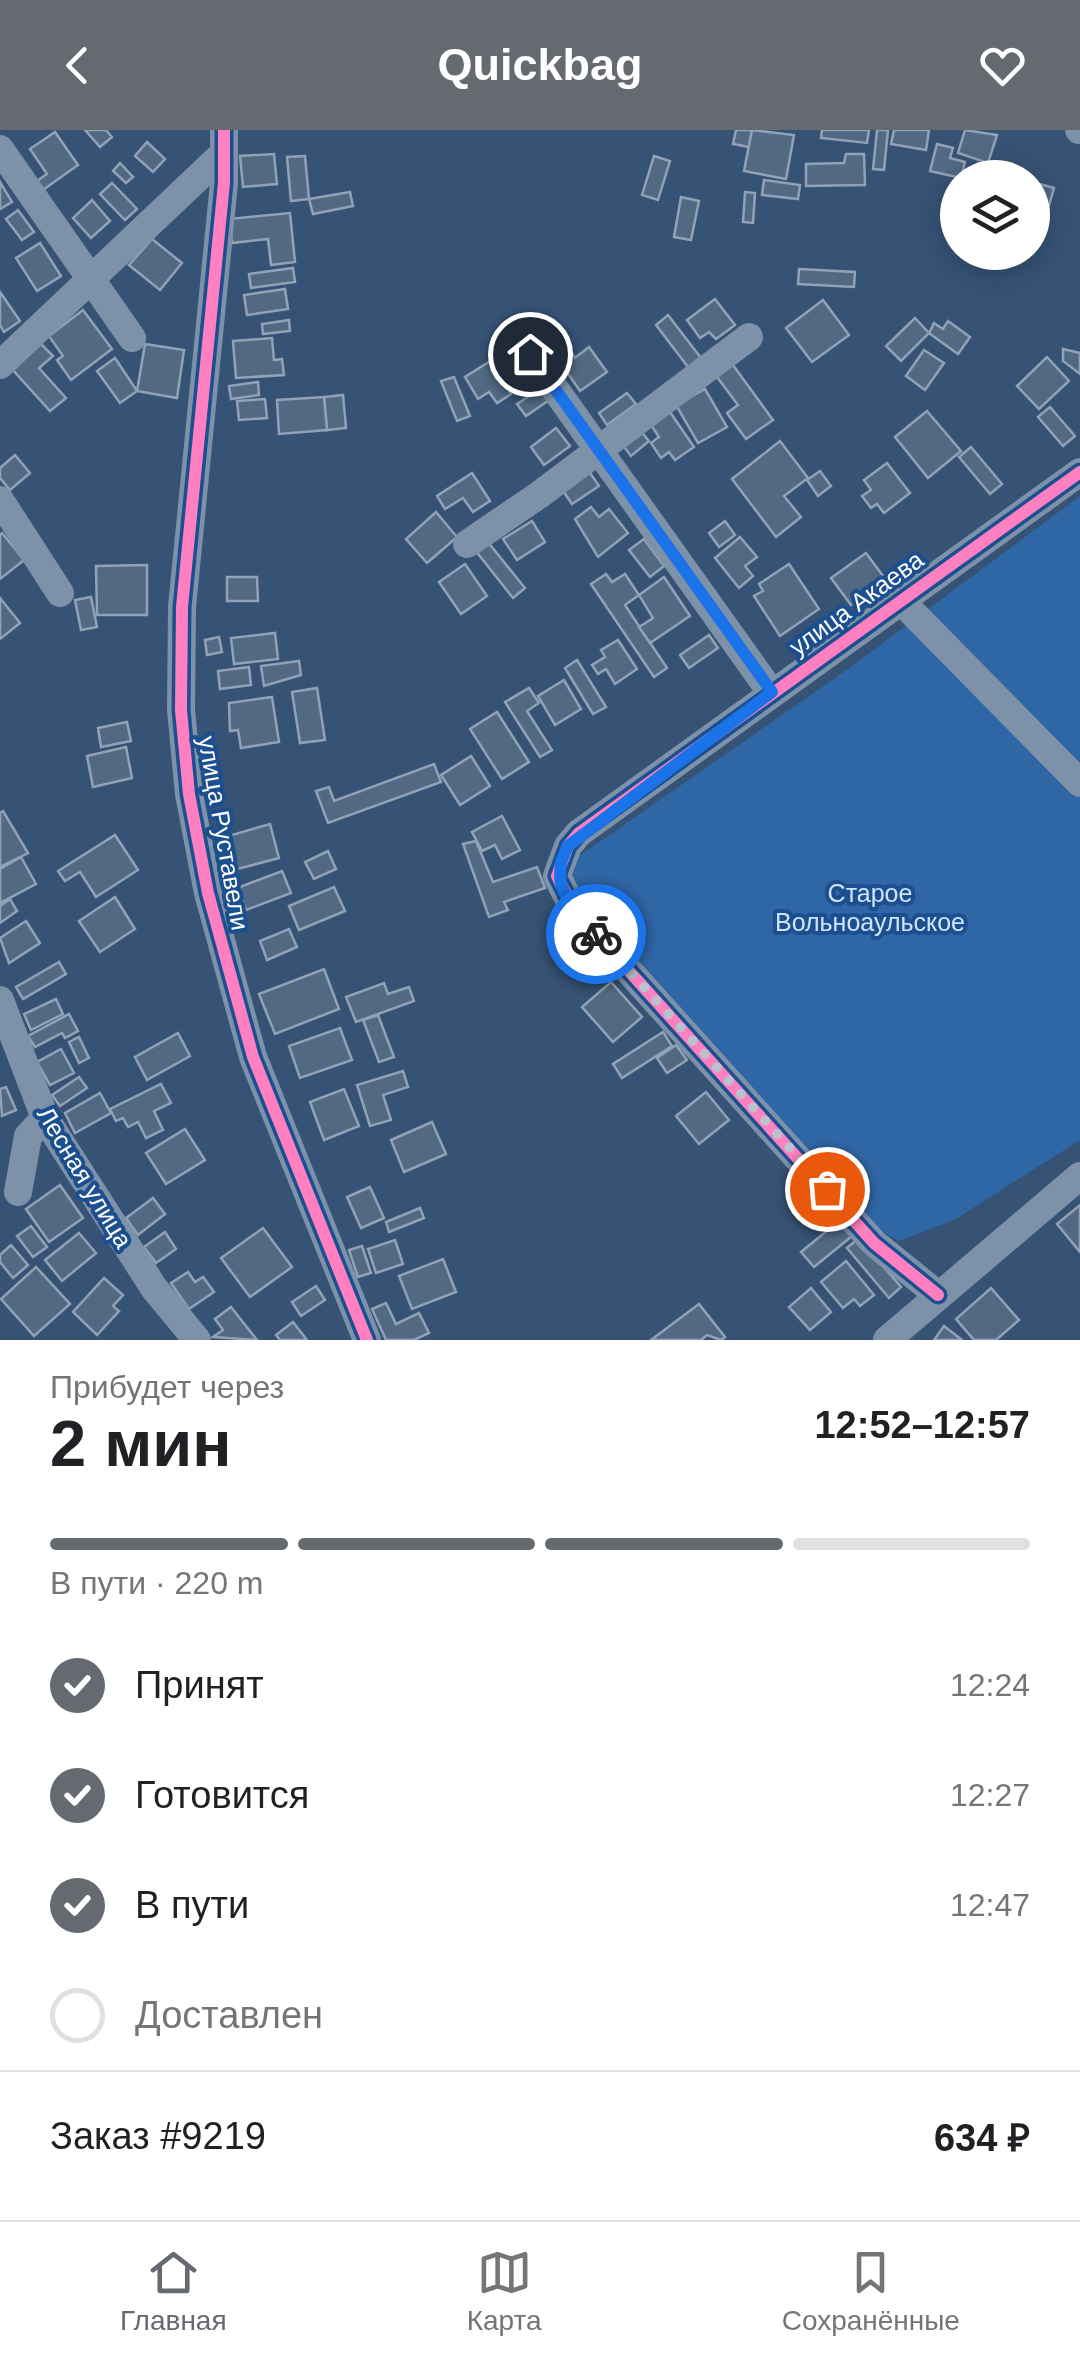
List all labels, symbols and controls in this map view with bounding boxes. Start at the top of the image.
icon: back [50,38,105,93]
icon: heart [975,38,1030,93]
text: Quickbag [437,39,643,90]
map controls [940,160,1050,270]
button: layers [940,160,1050,270]
pin [488,312,573,397]
icon: home [503,327,558,382]
street label: улица Акаева [784,545,928,661]
street label: улица Руставели [193,734,255,932]
park label: Старое Вольноаульское [775,879,965,936]
courier [546,884,646,984]
icon: bike [569,907,624,962]
street label: Лесная улица [32,1101,138,1253]
pin [785,1147,870,1232]
icon: bag [800,1162,855,1217]
text: Прибудет через [50,1369,284,1405]
text: 12:52–12:57 [814,1404,1030,1446]
text: 2 мин [50,1407,232,1480]
text: В пути · 220 m [50,1565,263,1601]
icon: check [50,1658,105,1713]
text: Принят [135,1664,264,1706]
text: 12:24 [950,1667,1030,1703]
icon: check [50,1768,105,1823]
text: Готовится [135,1774,309,1816]
text: 12:27 [950,1777,1030,1813]
icon: check [50,1878,105,1933]
text: В пути [135,1884,249,1926]
text: 12:47 [950,1887,1030,1923]
text: Доставлен [135,1994,323,2036]
text: Заказ #9219 [50,2115,266,2157]
text: 634 ₽ [934,2117,1030,2159]
tab: Главная [120,2245,227,2337]
tab: Карта [467,2245,542,2337]
tab: Сохранённые [782,2245,960,2337]

